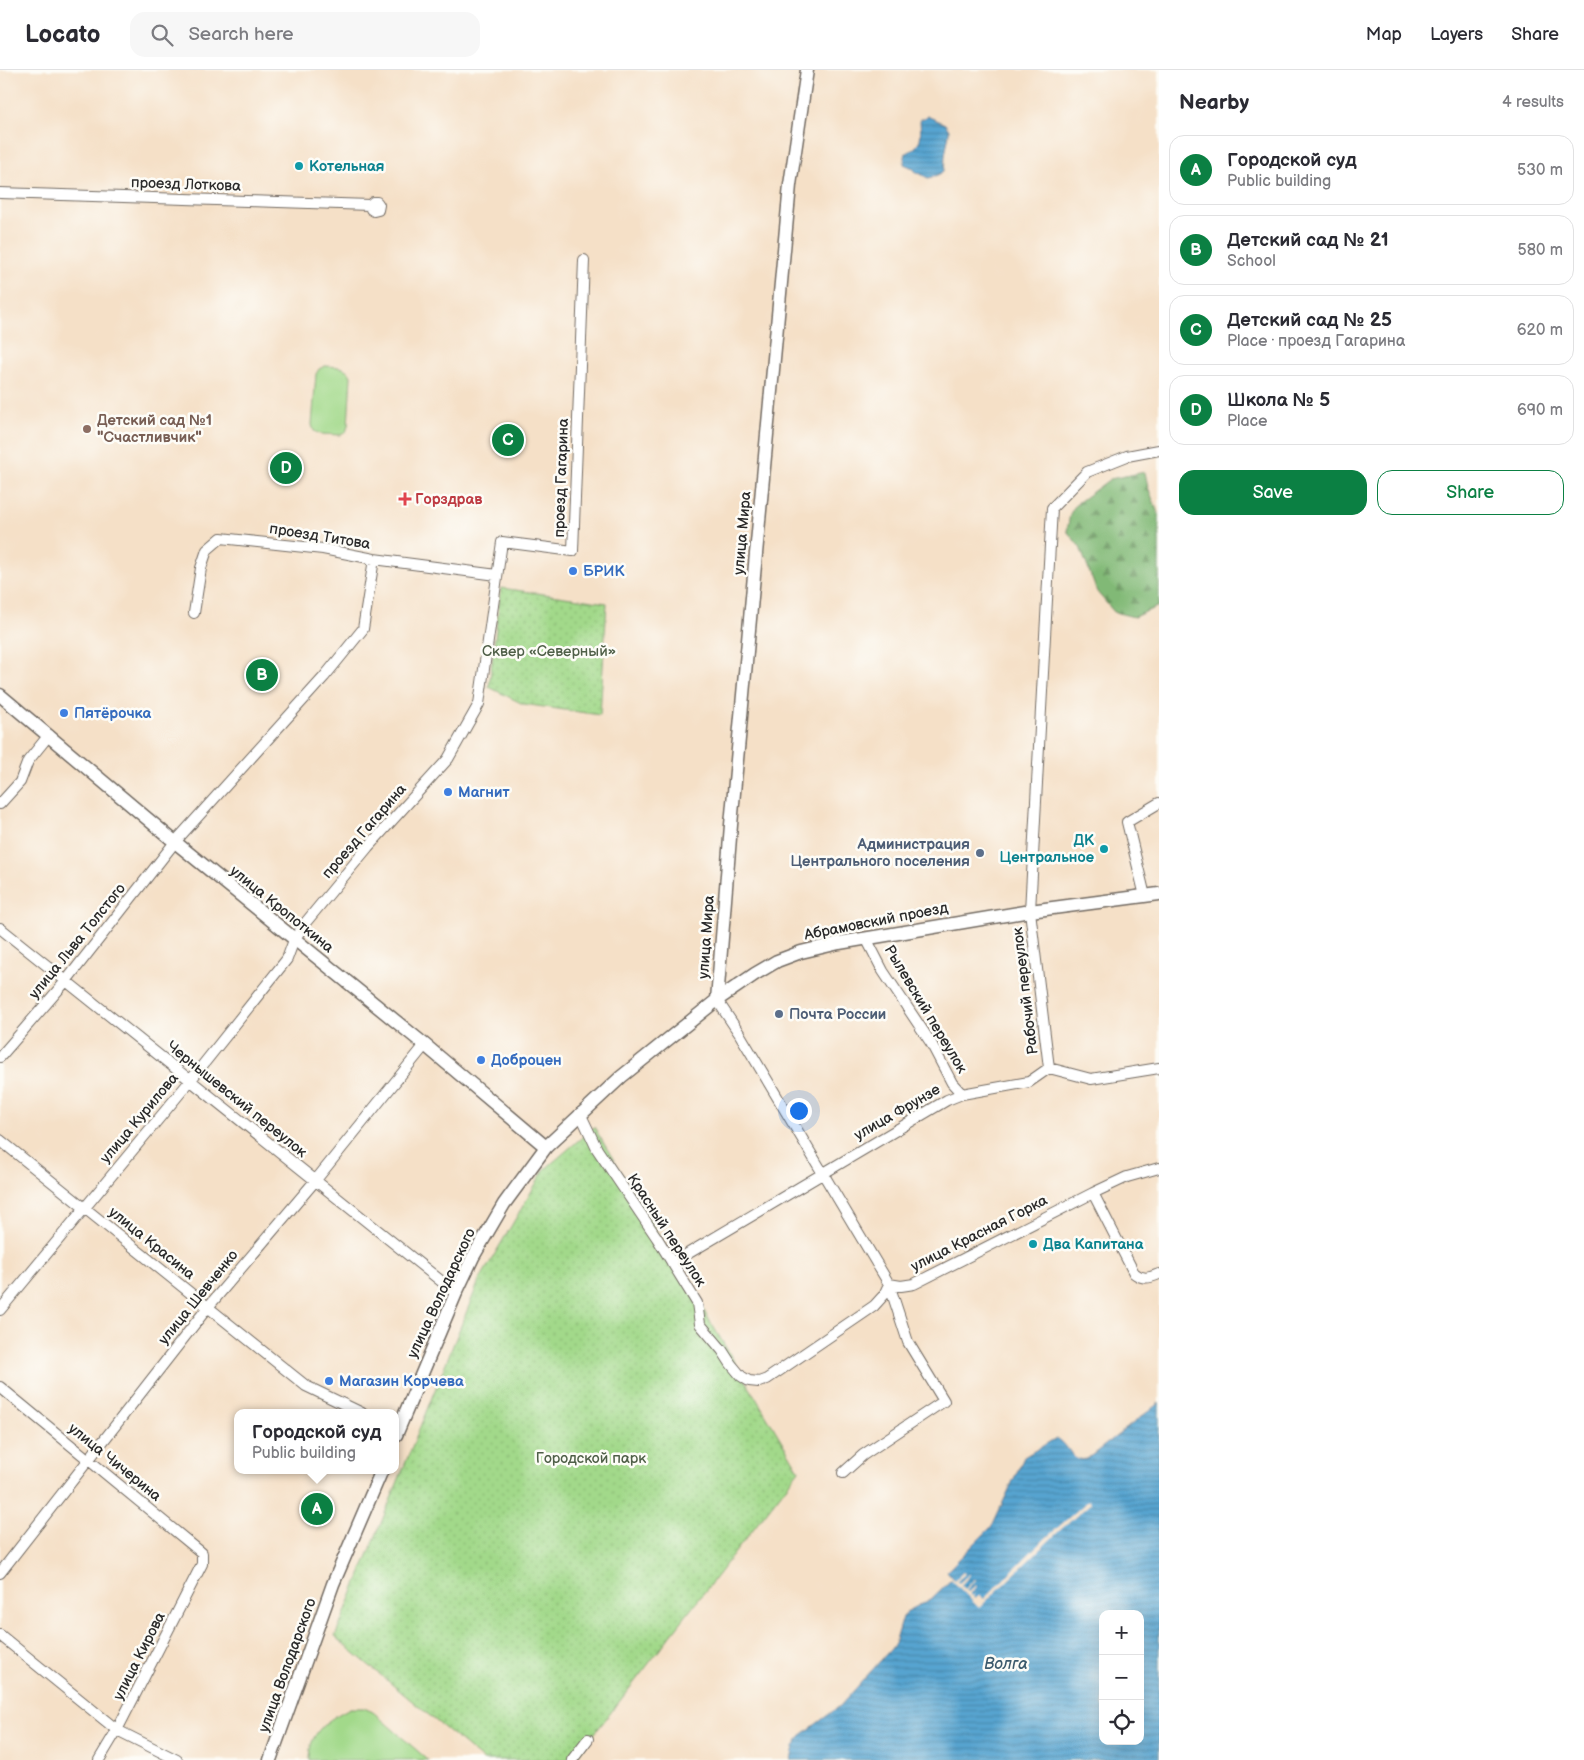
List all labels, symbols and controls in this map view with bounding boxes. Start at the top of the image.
search box [130,12,480,57]
text: Locato [25,20,100,49]
icon: search [148,21,176,49]
text: Search here [188,23,294,46]
text: Map [1366,24,1402,45]
text: Layers [1430,24,1483,45]
text: Share [1511,24,1559,45]
text: Nearby [1179,90,1249,115]
text: 4 results [1502,93,1564,112]
text: Городской суд [1227,149,1357,172]
place label: Котельная [309,157,384,176]
marker: Котельная [293,160,305,172]
text: A [1191,161,1201,180]
text: 530 m [1517,161,1563,180]
text: Public building [1227,172,1331,191]
street label: проезд Лоткова [131,173,241,196]
text: Детский сад № 21 [1227,229,1389,252]
text: B [1190,241,1202,260]
text: 580 m [1518,241,1563,260]
text: School [1227,252,1276,271]
text: Детский сад № 25 [1227,309,1392,332]
text: C [1190,321,1202,340]
text: 620 m [1517,321,1563,340]
text: Place · проезд Гагарина [1227,332,1405,351]
text: Школа № 5 [1227,389,1330,412]
text: D [1190,401,1202,420]
text: 690 m [1517,401,1563,420]
place label: Детский сад №1 "Счастливчик" [97,411,212,447]
text: Place [1227,412,1268,431]
street label: проезд Гагарина [550,418,573,538]
pin: C [492,421,524,459]
marker: Детский сад №1 "Счастливчик" [81,423,93,435]
pin: D [270,449,302,487]
button: Save [1179,470,1367,515]
button: Share [1377,470,1564,515]
place label: Горздрав [415,490,482,509]
street label: улица Мира [729,490,756,576]
marker: Горздрав [399,493,411,505]
street label: проезд Титова [268,519,372,554]
place label: БРИК [583,562,625,581]
marker: БРИК [567,565,579,577]
park label: Сквер «Северный» [482,642,616,661]
pin: B [246,656,278,694]
place label: Пятёрочка [74,704,152,723]
marker: Пятёрочка [58,707,70,719]
street label: проезд Гагарина [318,780,411,883]
place label: Магнит [458,783,510,802]
marker: Магнит [442,786,454,798]
place label: ДК Центральное [999,831,1095,867]
place label: Администрация Центрального поселения [790,835,970,871]
marker: ДК Центральное [1098,843,1110,855]
marker: Администрация Центрального поселения [974,847,986,859]
street label: улица Кропоткина [226,862,338,957]
street label: улица Льва Толстого [25,879,130,1003]
street label: улица Мира [694,894,719,979]
street label: Абрамовский проезд [802,898,950,945]
street label: Рабочий переулок [1008,926,1043,1056]
street label: Рылевский переулок [880,942,971,1077]
place label: Почта России [789,1005,886,1024]
marker: Почта России [773,1008,785,1020]
street label: Чернышевский переулок [163,1037,311,1162]
place label: Доброцен [491,1051,562,1070]
marker: Доброцен [475,1054,487,1066]
street label: улица Курилова [96,1069,183,1167]
street label: улица Фрунзе [851,1080,944,1145]
your location [786,1098,812,1124]
street label: Красный переулок [623,1170,710,1291]
street label: улица Красная Горка [908,1191,1051,1276]
street label: улица Красина [105,1203,199,1284]
street label: улица Володарского [403,1225,480,1361]
place label: Два Капитана [1043,1235,1144,1254]
marker: Два Капитана [1027,1238,1039,1250]
street label: улица Шевченко [154,1246,243,1349]
place label: Магазин Корчева [339,1372,464,1391]
marker: Магазин Корчева [323,1375,335,1387]
popup [234,1409,399,1474]
street label: улица Чичерина [64,1419,165,1506]
text: Городской суд [252,1421,381,1444]
text: Public building [252,1444,356,1463]
park label: Городской парк [536,1449,646,1468]
pin: A [301,1490,333,1528]
street label: улица Володарского [254,1595,321,1735]
street label: улица Кирова [109,1609,170,1704]
map controls [1099,1610,1144,1745]
button: + [1099,1610,1144,1655]
water label: Волга [984,1655,1028,1674]
button: − [1099,1655,1144,1700]
button: locate [1099,1700,1144,1745]

